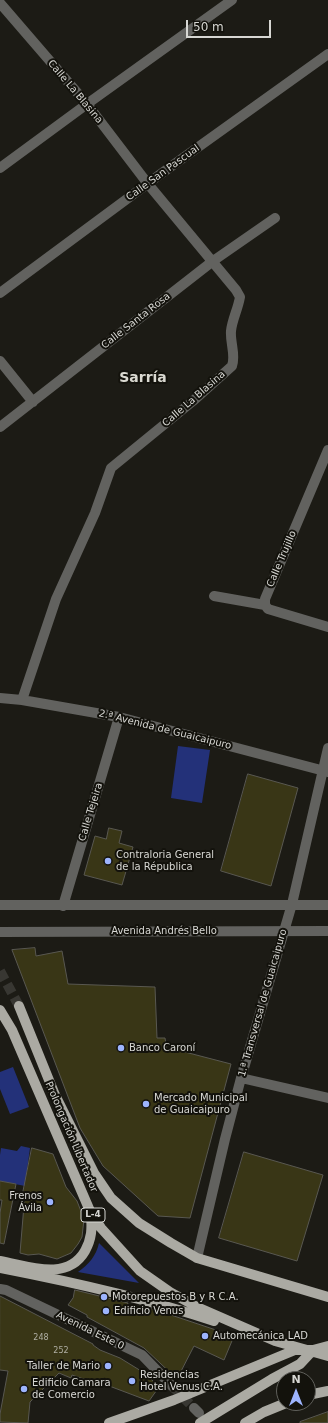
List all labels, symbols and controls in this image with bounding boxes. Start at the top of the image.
scale bar [188,12,273,38]
text: 50 m [193,20,224,34]
street label: Calle La Blasina [45,58,105,126]
street label: Calle San Pascual [124,142,202,204]
street label: Calle Santa Rosa [99,290,173,352]
street label: Calle La Blasina [160,369,228,429]
district label: Sarría [119,370,167,386]
street label: Calle Trujillo [265,529,299,589]
street label: 2.ª Avenida de Guaicaipuro [97,708,233,752]
street label: Calle Tejeira [76,781,106,843]
place label: Contraloria General de la Républica [116,849,214,872]
marker: Contraloria General de la Républica [103,856,113,866]
street label: Avenida Andrés Bello [111,925,217,937]
street label: 1.ª Transversal de Guaicaipuro [236,928,290,1078]
place label: Banco Caroní [129,1042,195,1054]
marker: Banco Caroní [116,1043,126,1053]
street label: Prolongación Libertador [42,1080,100,1194]
place label: Mercado Municipal de Guaicaipuro [154,1092,248,1116]
marker: Mercado Municipal de Guaicaipuro [141,1099,151,1109]
place label: Frenos Ávila [9,1190,42,1214]
marker: Frenos Ávila [45,1197,55,1207]
road number: L-4 [81,1208,105,1222]
place label: Motorepuestos B y R C.A. [112,1291,239,1303]
marker: Motorepuestos B y R C.A. [99,1292,109,1302]
place label: Edificio Venus [114,1305,183,1317]
marker: Edificio Venus [101,1306,111,1316]
street label: Avenida Este 0 [54,1309,126,1353]
place label: Automecánica LAD [213,1330,308,1342]
marker: Automecánica LAD [200,1331,210,1341]
house number: 248 [33,1333,49,1343]
house number: 252 [53,1346,69,1356]
place label: Taller de Mario [27,1360,100,1372]
marker: Taller de Mario [103,1361,113,1371]
place label: Residencias Hotel Venus C.A. [140,1369,223,1392]
north arrow [276,1371,316,1411]
text: N [291,1373,301,1386]
marker: Residencias Hotel Venus C.A. [127,1376,137,1386]
place label: Edificio Camara de Comercio [32,1377,111,1400]
marker: Edificio Camara de Comercio [19,1384,29,1394]

